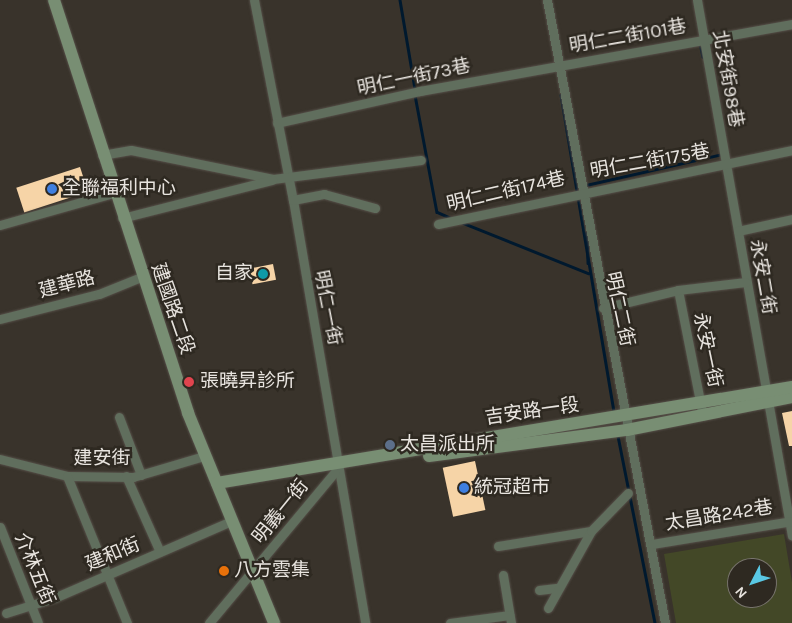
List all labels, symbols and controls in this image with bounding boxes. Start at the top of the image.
street label: 明仁二街101巷 [568,15,688,59]
street label: 北安街98巷 [707,28,747,130]
street label: 明仁一街73巷 [355,55,473,101]
street label: 明仁二街175巷 [588,140,712,184]
street label: 明仁二街174巷 [445,167,567,217]
place label: 全聯福利中心 [62,178,176,200]
marker: 全聯福利中心 [46,183,58,195]
street label: 永安二街 [744,238,780,316]
street label: 建國路二段 [146,260,198,358]
place label: 自家 [215,263,253,285]
street label: 建華路 [37,267,97,303]
marker: 自家 [257,268,269,280]
street label: 明仁一街 [309,269,345,347]
street label: 明仁二街 [600,269,638,349]
street label: 永安一街 [688,310,726,390]
place label: 張曉昇診所 [200,371,295,393]
marker: 張曉昇診所 [182,375,196,389]
street label: 吉安路一段 [483,394,581,430]
place label: 太昌派出所 [400,434,495,456]
marker: 太昌派出所 [384,439,396,451]
street label: 建安街 [74,448,130,470]
street label: 明義一街 [248,475,314,549]
place label: 統冠超市 [474,477,550,499]
marker: 統冠超市 [458,482,470,494]
street label: 太昌路242巷 [664,496,774,536]
street label: 介林五街 [9,529,59,609]
street label: 建和街 [82,533,144,577]
north arrow [727,558,777,608]
place label: 八方雲集 [234,560,310,582]
marker: 八方雲集 [218,565,230,577]
text: N [731,583,751,602]

